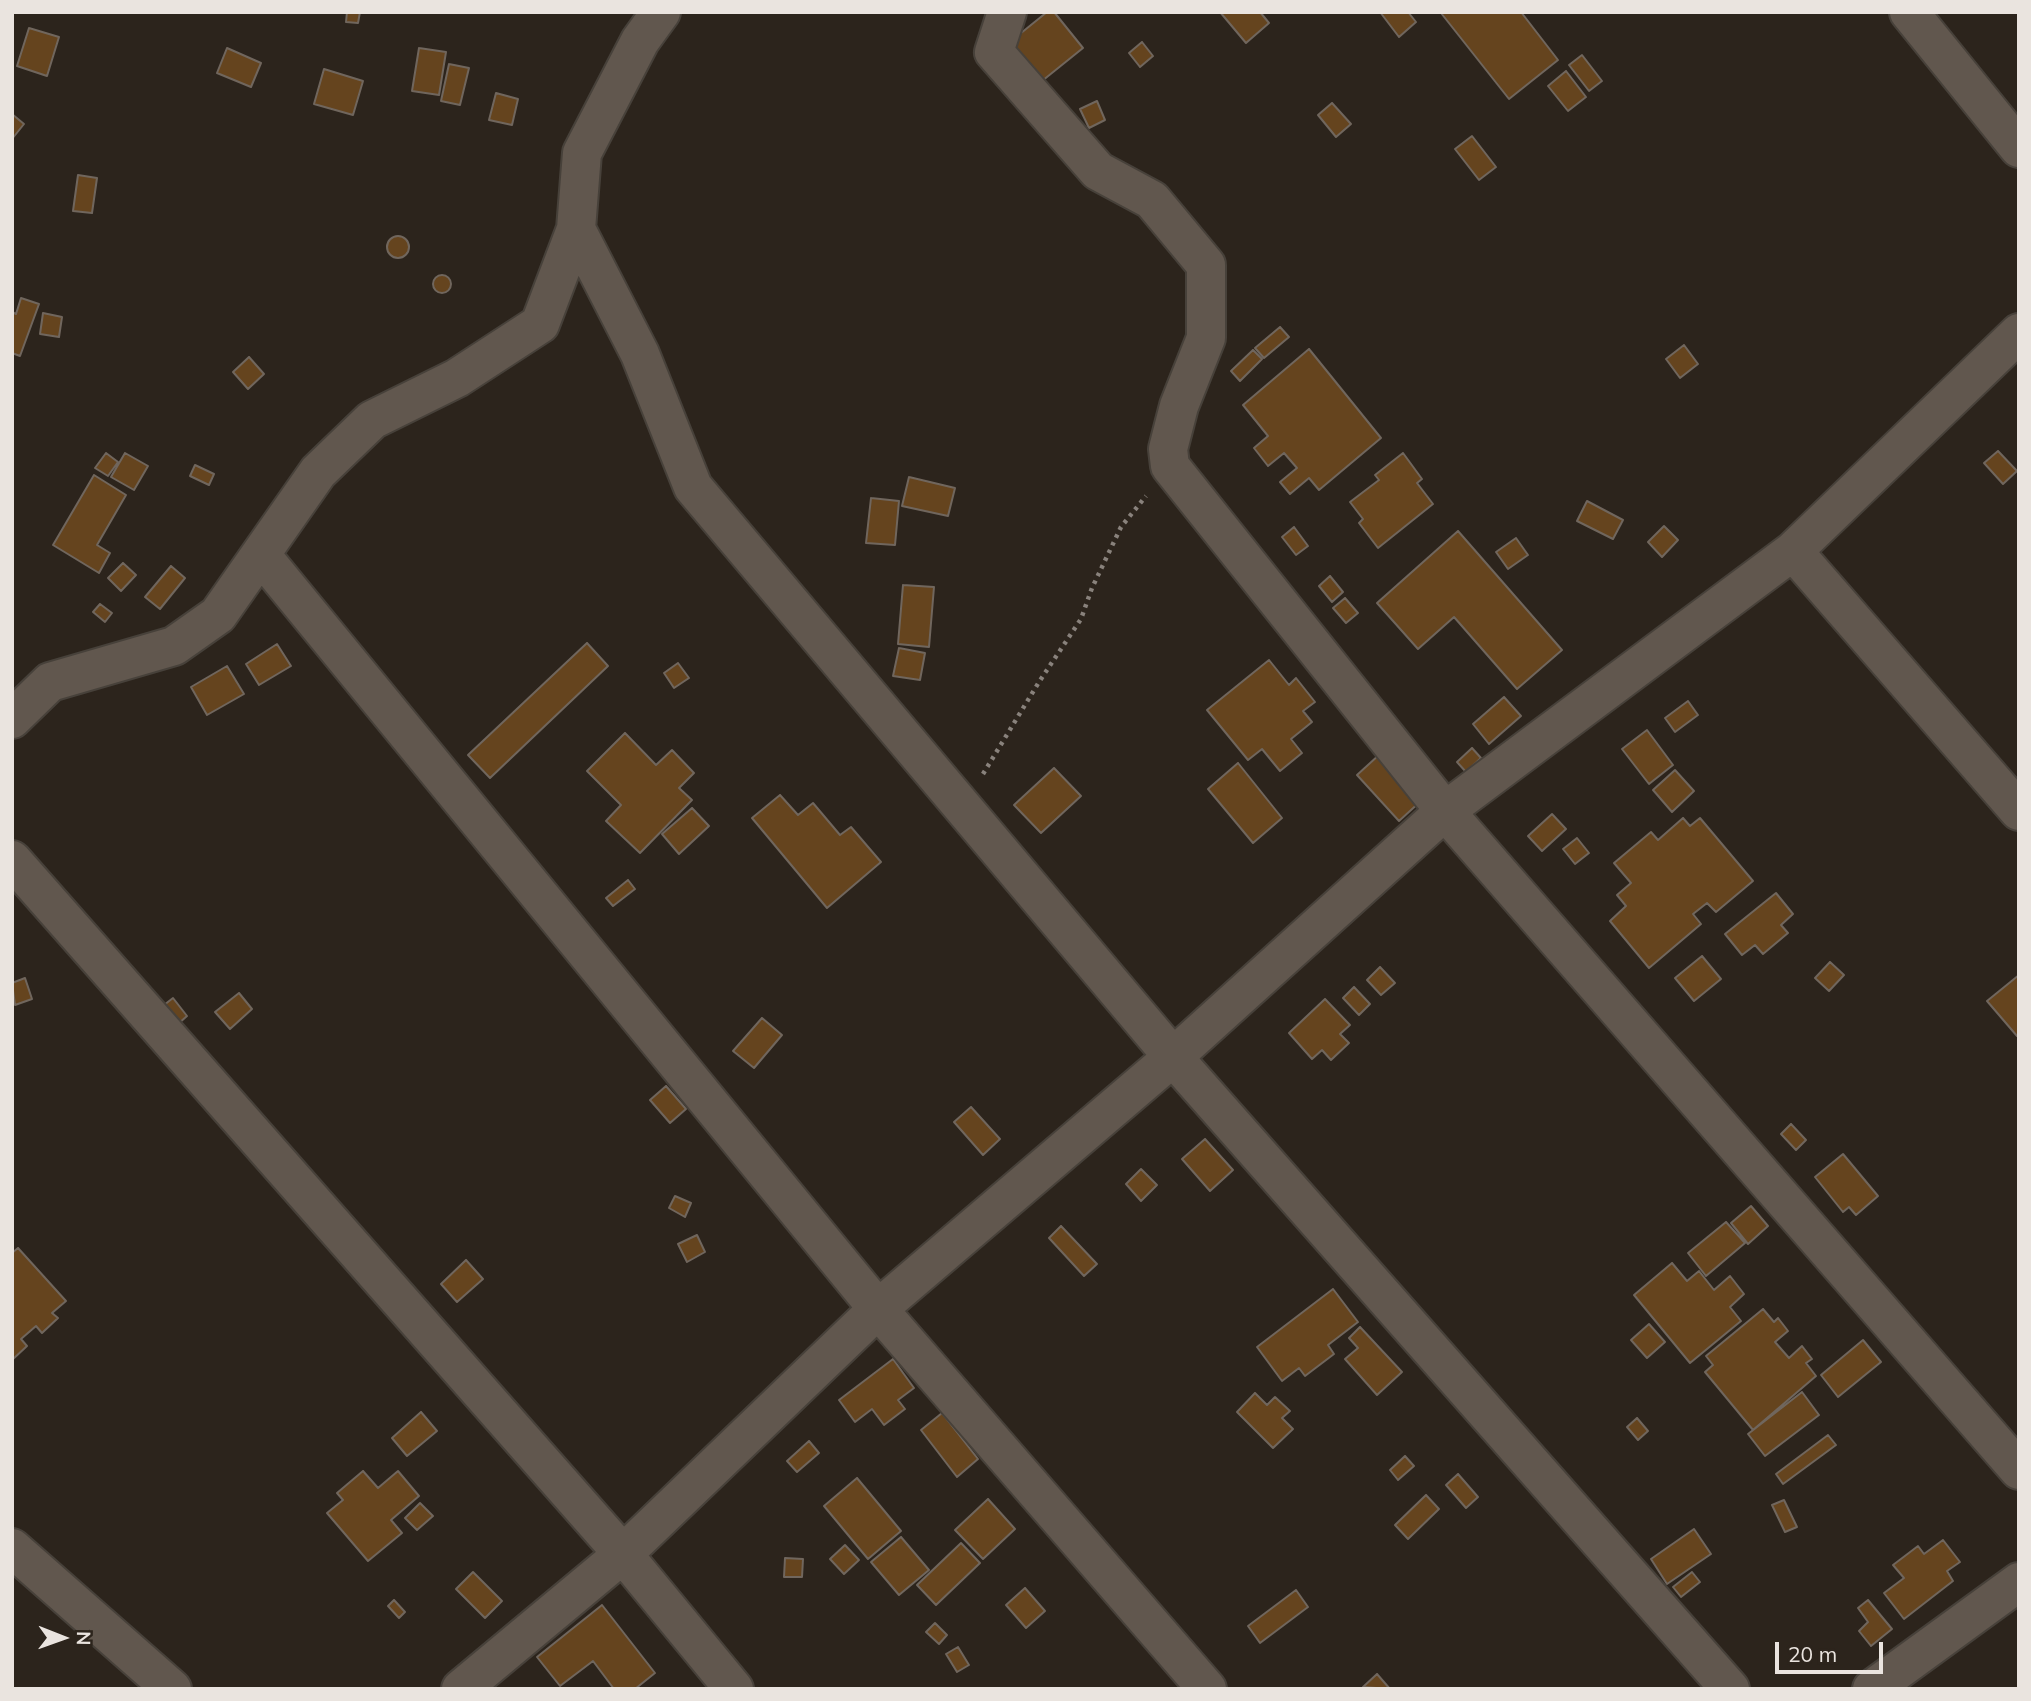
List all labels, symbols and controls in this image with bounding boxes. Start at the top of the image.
north arrow [28,1603,98,1673]
scale bar [1779,1628,1888,1672]
text: N [72,1631,96,1646]
text: 20 m [1788,1641,1837,1667]

